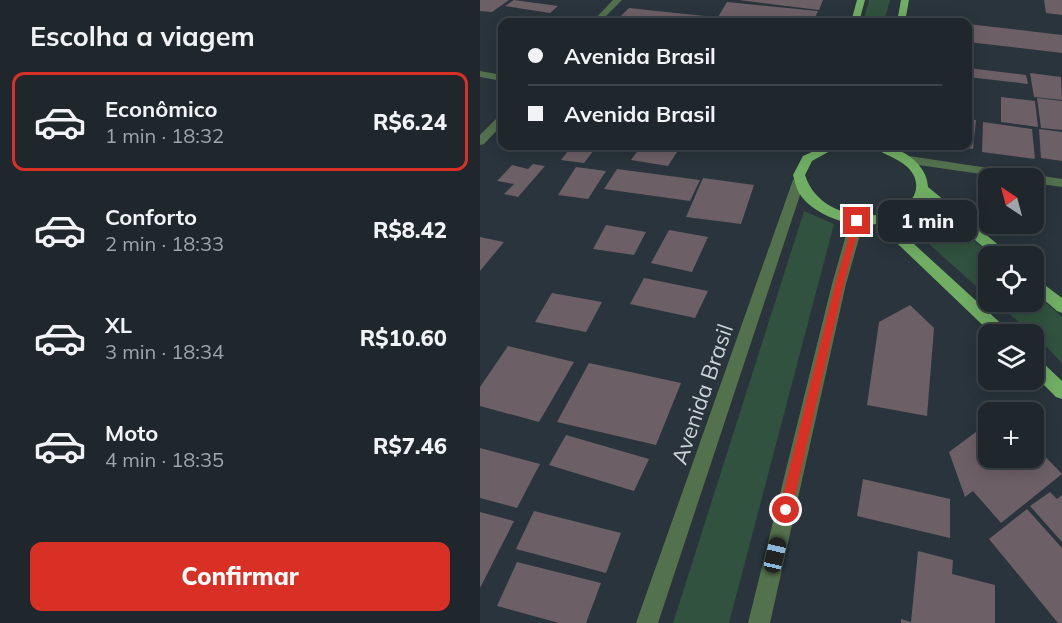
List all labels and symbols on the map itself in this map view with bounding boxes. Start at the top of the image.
north arrow [978,168,1044,234]
callout: 1 min [878,200,977,242]
route end [843,207,870,234]
street label: Avenida Brasil [665,320,739,468]
route start [772,496,799,523]
car [762,535,788,575]

